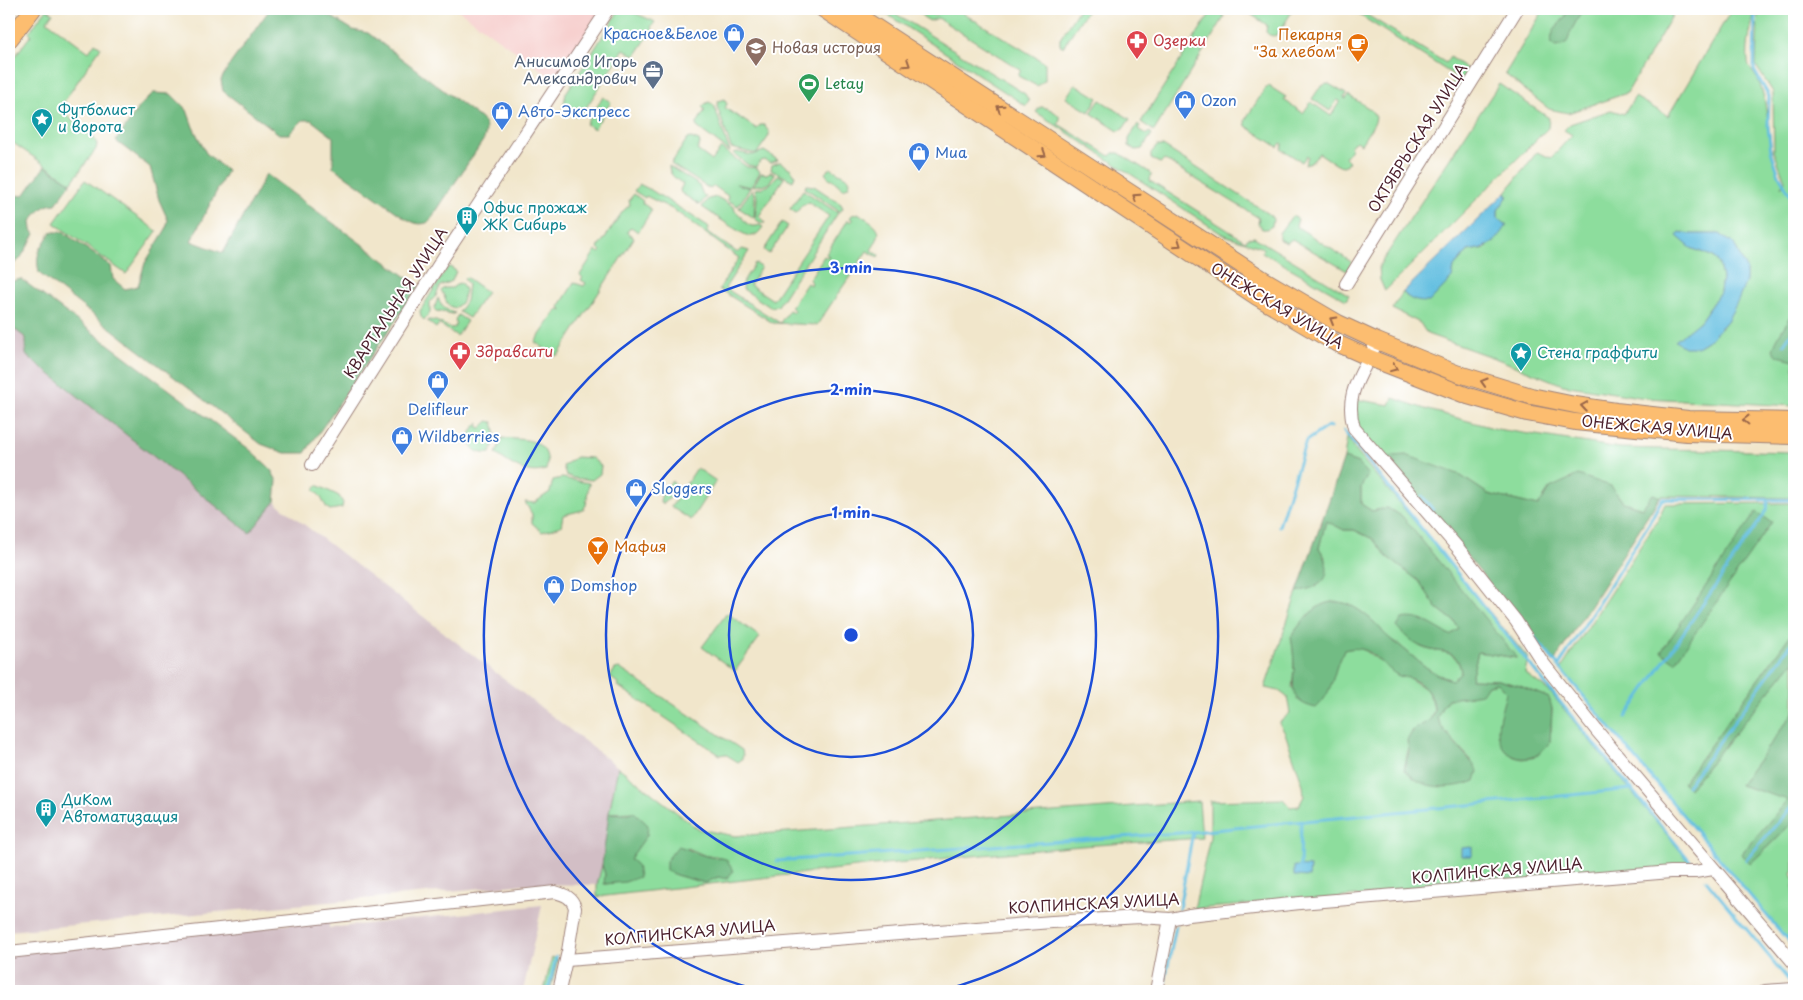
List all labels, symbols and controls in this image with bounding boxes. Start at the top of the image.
place label: Красное&Белое [603,21,718,44]
shop icon: Красное&Белое [722,22,746,53]
place label: Пекарня "За хлебом" [1253,22,1342,62]
place label: Озерки [1153,28,1206,51]
pharmacy icon: Озерки [1125,29,1149,60]
cafe icon: Пекарня "За хлебом" [1346,32,1370,63]
place label: Новая история [772,35,881,58]
school or university icon: Новая история [744,36,768,67]
place label: Анисимов Игорь Александрович [514,49,637,89]
one-way arrow [902,58,911,68]
street label: ОКТЯБРЬСКАЯ УЛИЦА [1361,58,1472,216]
office icon: Анисимов Игорь Александрович [641,59,665,90]
place label: Letay [825,71,864,94]
sports icon: Letay [797,72,821,103]
place label: Ozon [1201,88,1237,111]
shop icon: Ozon [1173,89,1197,120]
place label: Футболист и ворота [58,97,136,137]
place label: Авто-Экспресс [518,99,630,122]
shop icon: Авто-Экспресс [490,100,514,131]
one-way arrow [996,105,1005,114]
place icon: Футболист и ворота [30,107,54,138]
place label: Миа [935,140,968,163]
shop icon: Миа [907,141,931,172]
one-way arrow [1038,147,1047,157]
one-way arrow [1132,194,1142,203]
place label: Офис прожаж ЖК Сибирь [483,195,587,235]
building icon: Офис прожаж ЖК Сибирь [455,205,479,236]
street label: КВАРТАЛЬНАЯ УЛИЦА [337,222,452,382]
one-way arrow [1172,238,1182,247]
text: 3 min [830,255,872,278]
street label: ОНЕЖСКАЯ УЛИЦА [1207,256,1349,354]
one-way arrow [1329,316,1338,326]
place label: Здравсити [475,339,553,362]
pharmacy icon: Здравсити [448,340,472,371]
place label: Стена граффити [1537,340,1658,363]
place icon: Стена граффити [1509,341,1533,372]
one-way arrow [1389,362,1398,373]
shop icon: Delifleur [426,369,450,400]
text: 2 min [830,377,872,400]
one-way arrow [1480,377,1489,387]
place label: Delifleur [408,397,468,420]
one-way arrow [1579,402,1588,412]
street label: ОНЕЖСКАЯ УЛИЦА [1581,408,1734,445]
one-way arrow [1741,415,1749,425]
place label: Wildberries [418,424,500,447]
shop icon: Wildberries [390,425,414,456]
place label: Sloggers [652,476,712,499]
shop icon: Sloggers [624,477,648,508]
text: 1 min [832,500,870,523]
place label: Мафия [614,534,667,557]
bar icon: Мафия [586,535,610,566]
place label: Domshop [570,573,637,596]
shop icon: Domshop [542,574,566,605]
centre of rings [842,626,860,644]
place label: ДиКом Автоматизация [61,787,178,827]
building icon: ДиКом Автоматизация [34,797,58,828]
street label: КОЛПИНСКАЯ УЛИЦА [1411,851,1583,888]
street label: КОЛПИНСКАЯ УЛИЦА [1008,887,1180,918]
street label: КОЛПИНСКАЯ УЛИЦА [604,913,776,950]

